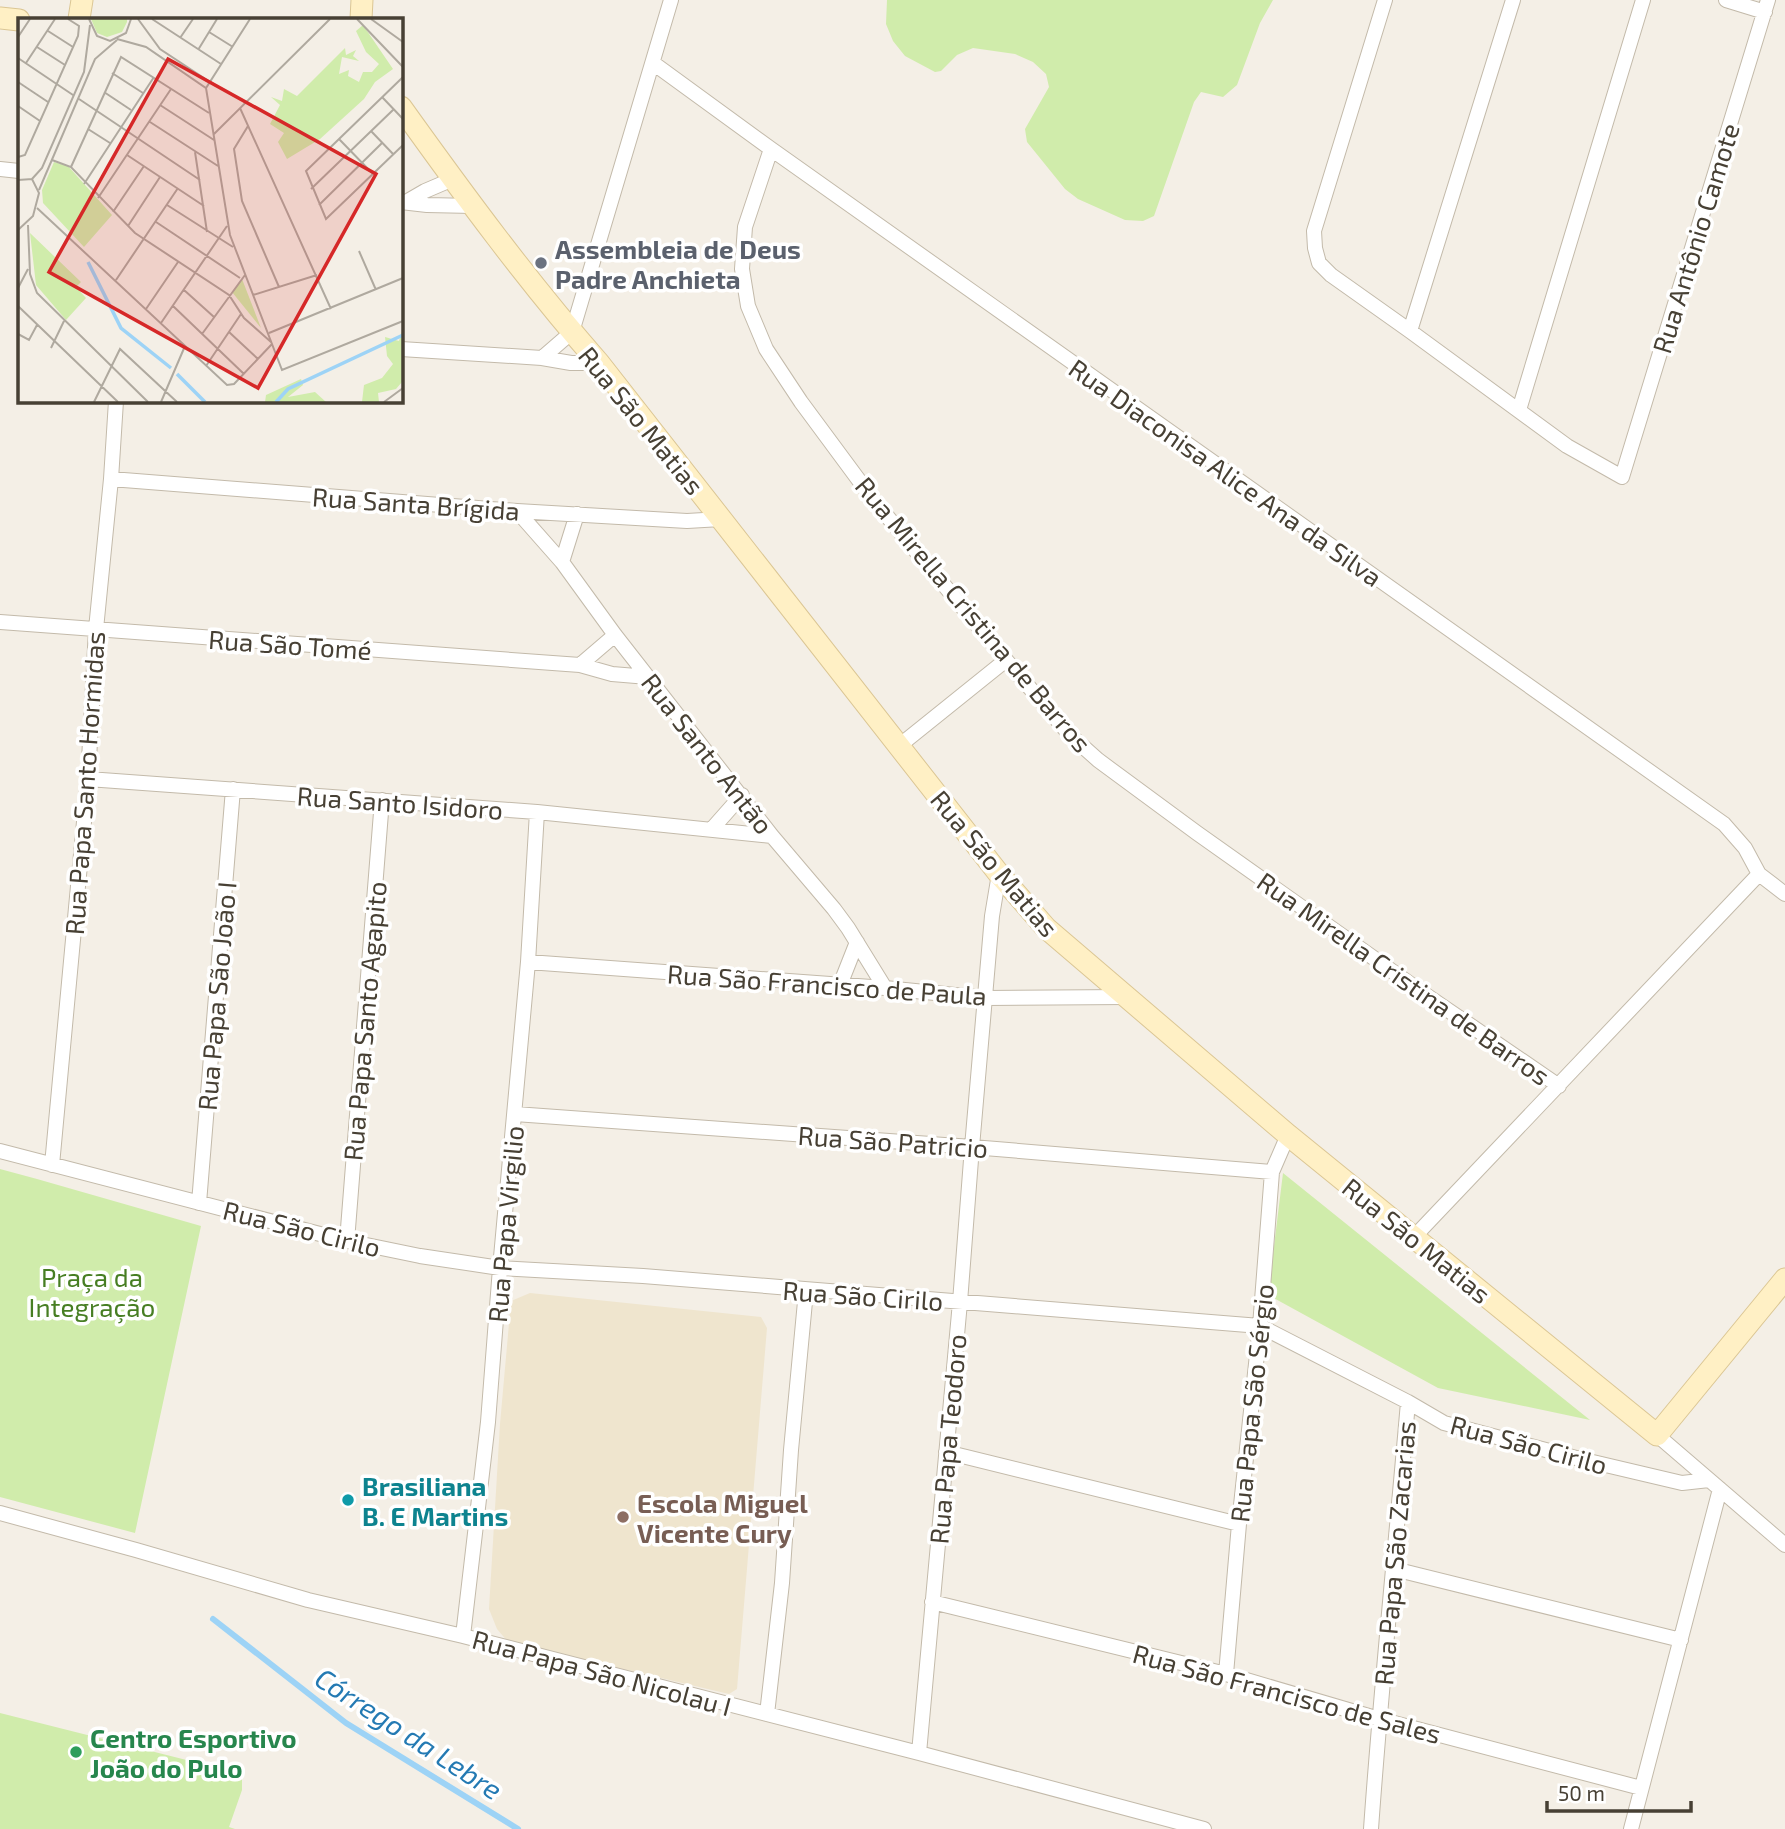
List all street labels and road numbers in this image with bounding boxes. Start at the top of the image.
street label: Rua Antônio Camote [1645,119,1745,357]
street label: Rua São Matias [573,340,711,500]
street label: Rua Diaconisa Alice Ana da Silva [1064,352,1388,592]
street label: Rua Mirella Cristina de Barros [850,470,1098,758]
street label: Rua Santa Brígida [311,480,521,526]
street label: Rua São Tomé [207,623,373,665]
street label: Rua Papa Santo Hormidas [58,630,110,936]
street label: Rua Santo Antão [636,667,780,839]
street label: Rua Santo Isidoro [296,779,504,825]
street label: Rua São Matias [925,784,1065,942]
street label: Rua Mirella Cristina de Barros [1252,865,1556,1091]
street label: Rua Papa São João I [191,880,241,1112]
street label: Rua Papa Santo Agapito [336,880,392,1162]
street label: Rua São Francisco de Paula [666,957,988,1011]
street label: Rua São Patricio [797,1119,989,1163]
street label: Rua Papa Virgilio [481,1124,529,1324]
street label: Rua São Matias [1337,1171,1497,1309]
street label: Rua São Cirilo [220,1193,384,1263]
street label: Rua São Cirilo [782,1274,944,1316]
street label: Rua Papa São Sérgio [1223,1282,1279,1524]
street label: Rua Papa Teodoro [922,1333,972,1545]
street label: Rua São Cirilo [1447,1408,1611,1480]
street label: Rua Papa São Zacarias [1367,1419,1421,1687]
street label: Rua Papa São Nicolau I [469,1623,735,1721]
street label: Rua São Francisco de Sales [1130,1637,1444,1749]

